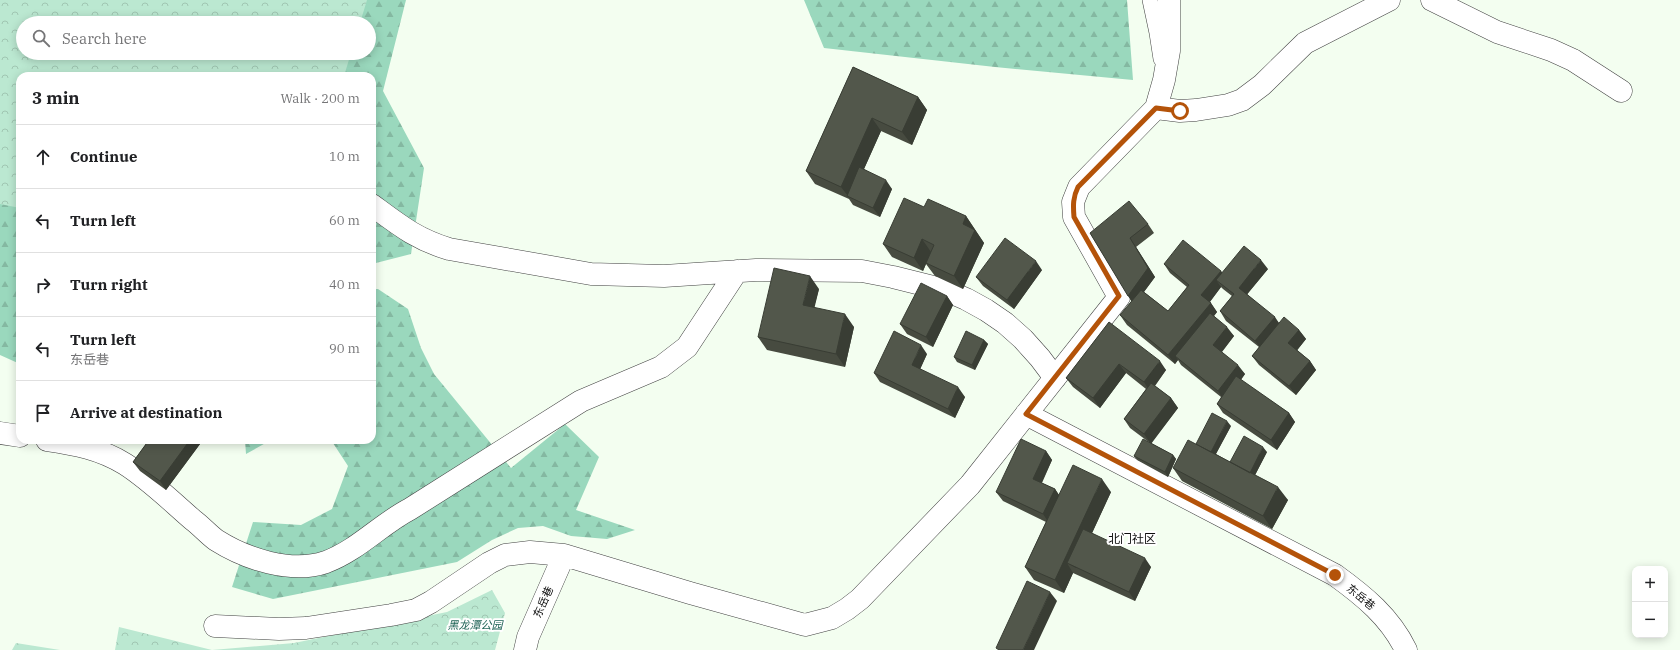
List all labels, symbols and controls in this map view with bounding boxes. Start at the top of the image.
search box [16,16,376,60]
icon: search [30,27,52,49]
text: Search here [62,29,147,48]
text: 3 min [32,87,80,109]
text: Walk · 200 m [281,90,360,107]
route start [1171,102,1189,120]
icon: ahead [32,146,54,168]
text: Continue [70,147,137,166]
text: 10 m [329,148,360,165]
icon: left [32,210,54,232]
text: Turn left [70,211,136,230]
text: 60 m [329,212,360,229]
icon: right [32,274,54,296]
text: Turn right [70,275,148,294]
text: 40 m [329,276,360,293]
text: Turn left [70,330,136,349]
icon: left [32,338,54,360]
text: 90 m [329,340,360,357]
text: 东岳巷 [70,351,109,368]
icon: arrive [32,402,54,424]
text: Arrive at destination [70,403,222,422]
district label: 北门社区 [1108,531,1156,546]
route end [1326,566,1344,584]
map controls [1632,566,1668,638]
button: + [1632,566,1668,602]
street label: 东岳巷 [1344,581,1378,613]
street label: 东岳巷 [530,584,556,620]
button: − [1632,602,1668,638]
park label: 黑龙潭公园 [448,618,504,632]

